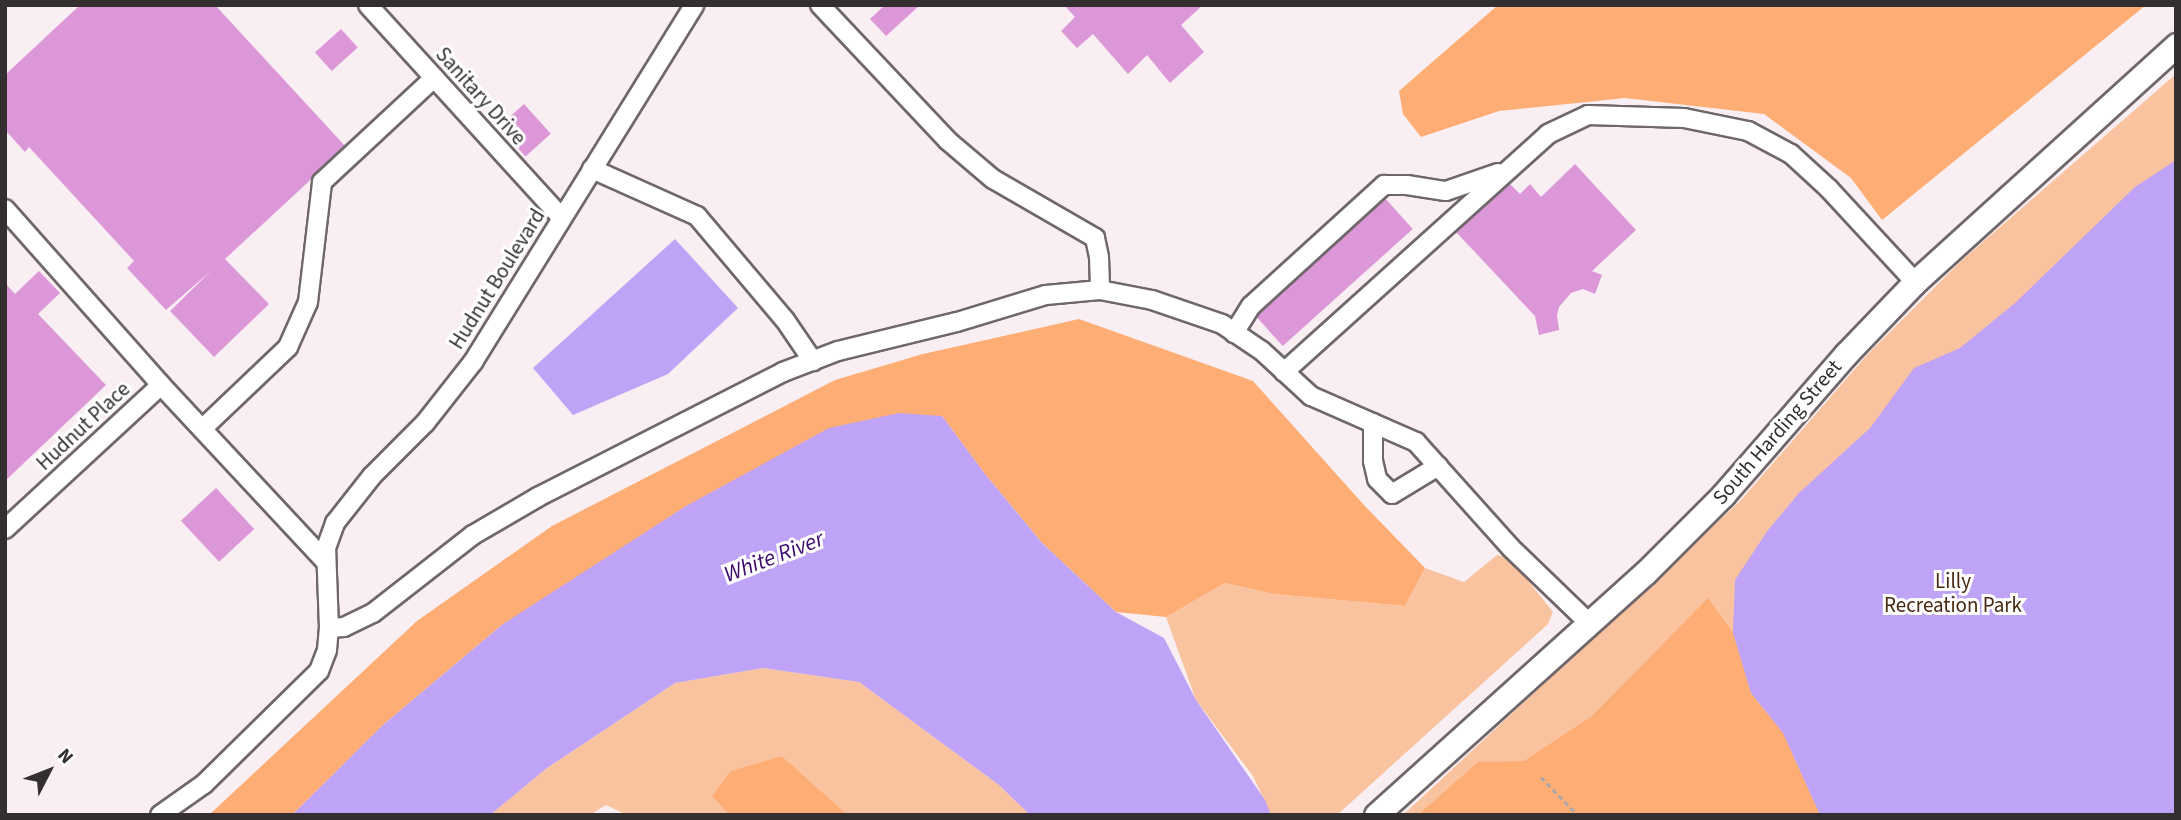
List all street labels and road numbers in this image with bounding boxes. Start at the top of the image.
street label: Sanitary Drive [430,42,532,150]
street label: Hudnut Boulevard [444,204,550,354]
street label: South Harding Street [1707,354,1847,510]
street label: Hudnut Place [31,376,135,476]

